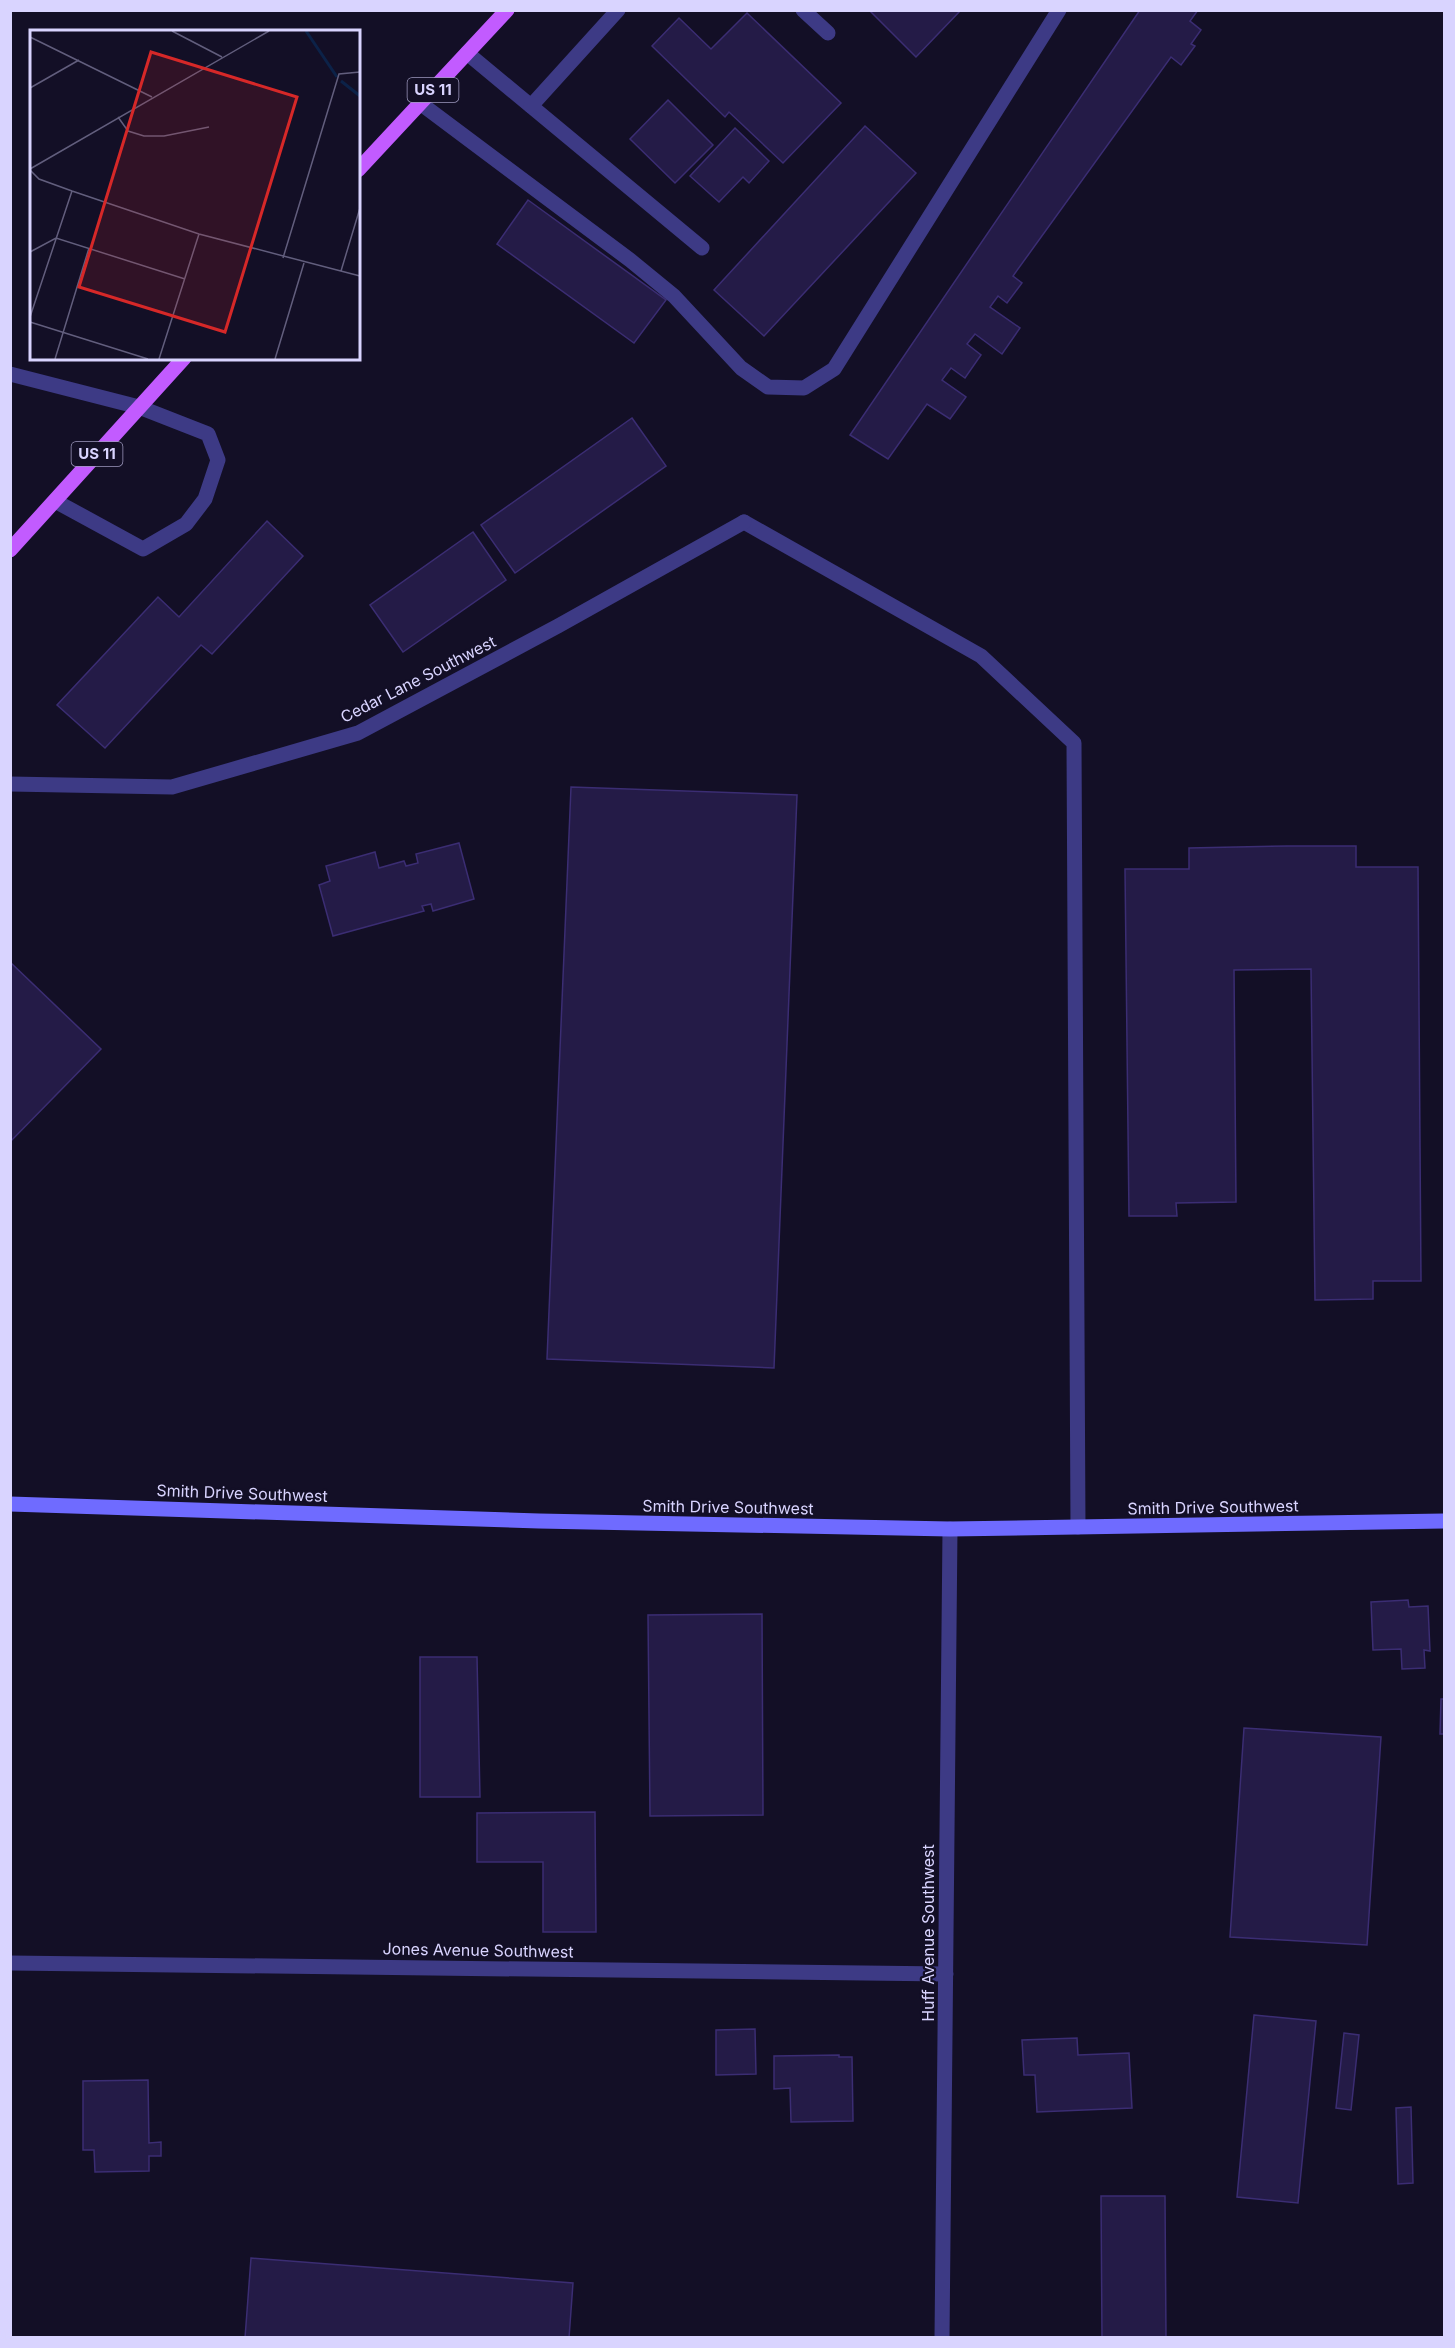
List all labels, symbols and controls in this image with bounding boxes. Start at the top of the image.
inset map [30,30,360,360]
road number: US 11 [408,78,458,102]
road number: US 11 [72,442,122,466]
street label: Cedar Lane Southwest [337,631,499,727]
street label: Smith Drive Southwest [156,1480,328,1506]
street label: Smith Drive Southwest [642,1496,814,1518]
street label: Smith Drive Southwest [1127,1496,1299,1518]
street label: Huff Avenue Southwest [918,1844,938,2022]
street label: Jones Avenue Southwest [382,1938,574,1962]

